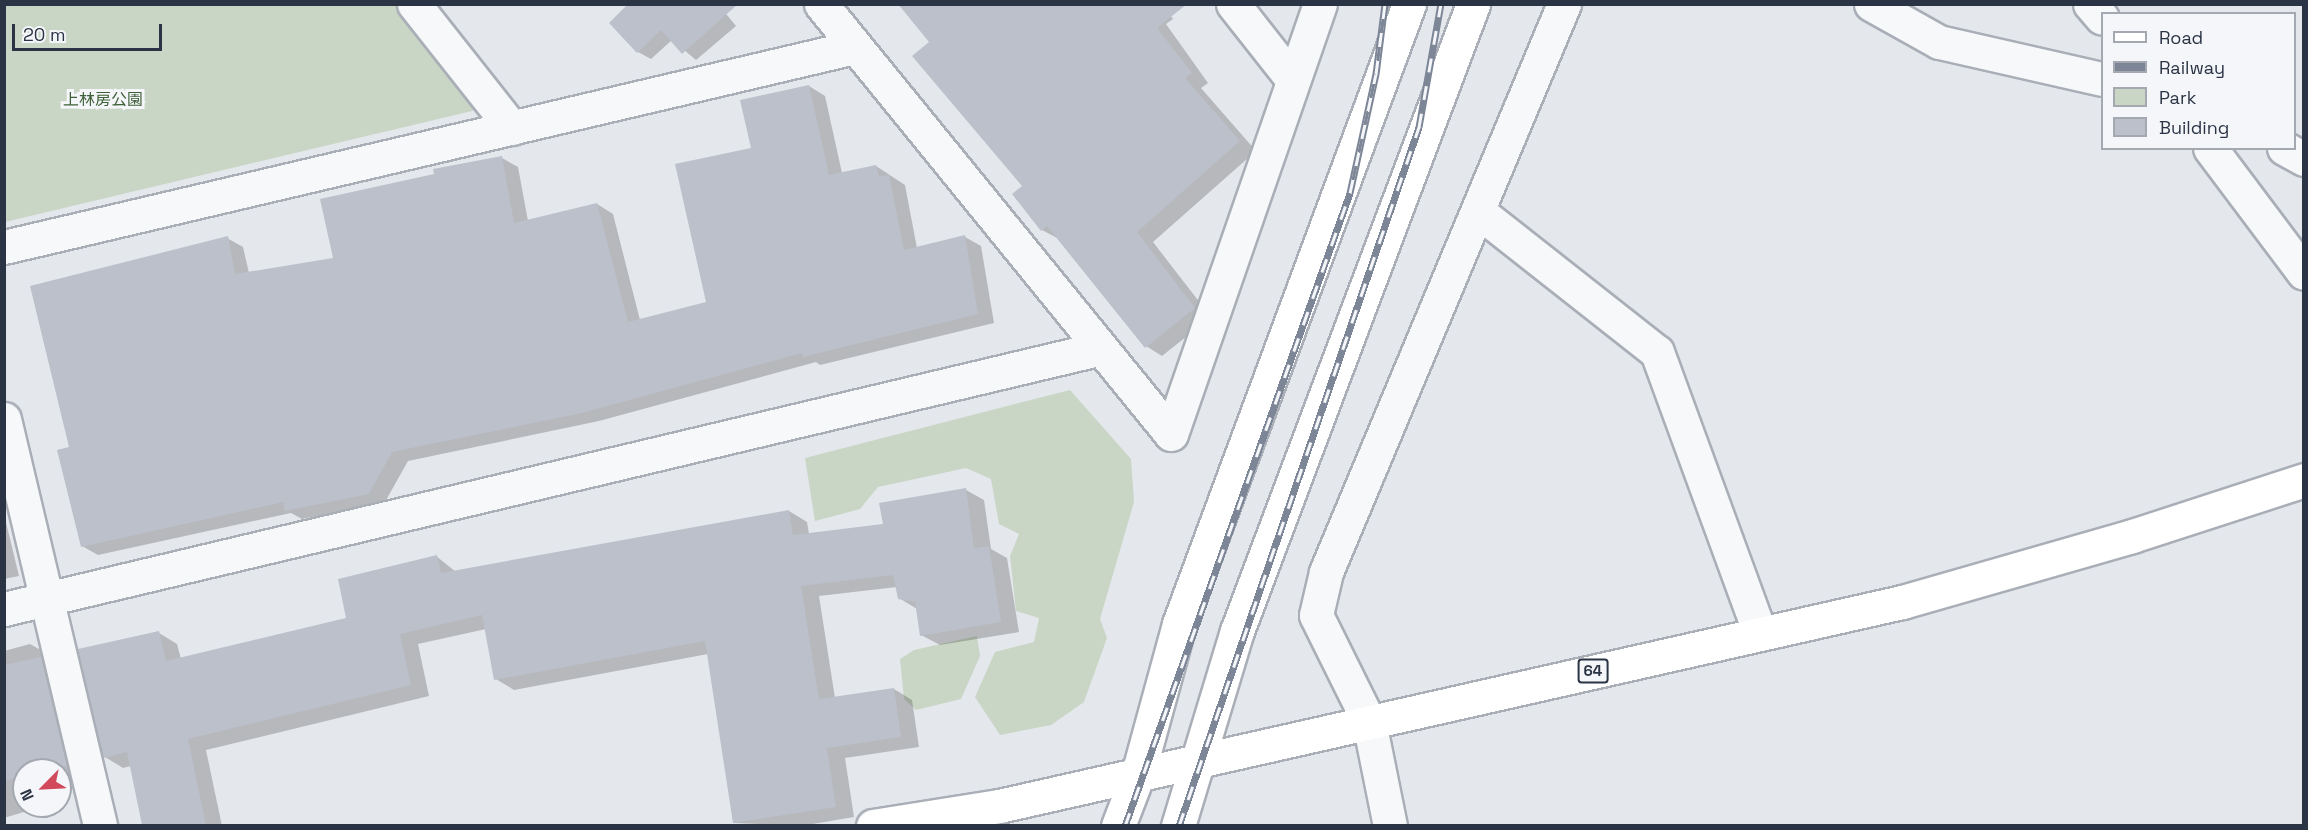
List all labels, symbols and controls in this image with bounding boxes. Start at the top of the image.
scale bar [15,12,165,50]
legend [2101,12,2296,150]
text: 20 m [23,23,66,46]
text: Road [2159,26,2203,49]
text: Railway [2159,56,2225,79]
text: Park [2159,86,2196,109]
park label: 上林房公園 [63,90,143,110]
text: Building [2159,116,2229,139]
road number: 64 [1576,659,1610,683]
north arrow [12,758,72,818]
text: N [15,786,39,804]

